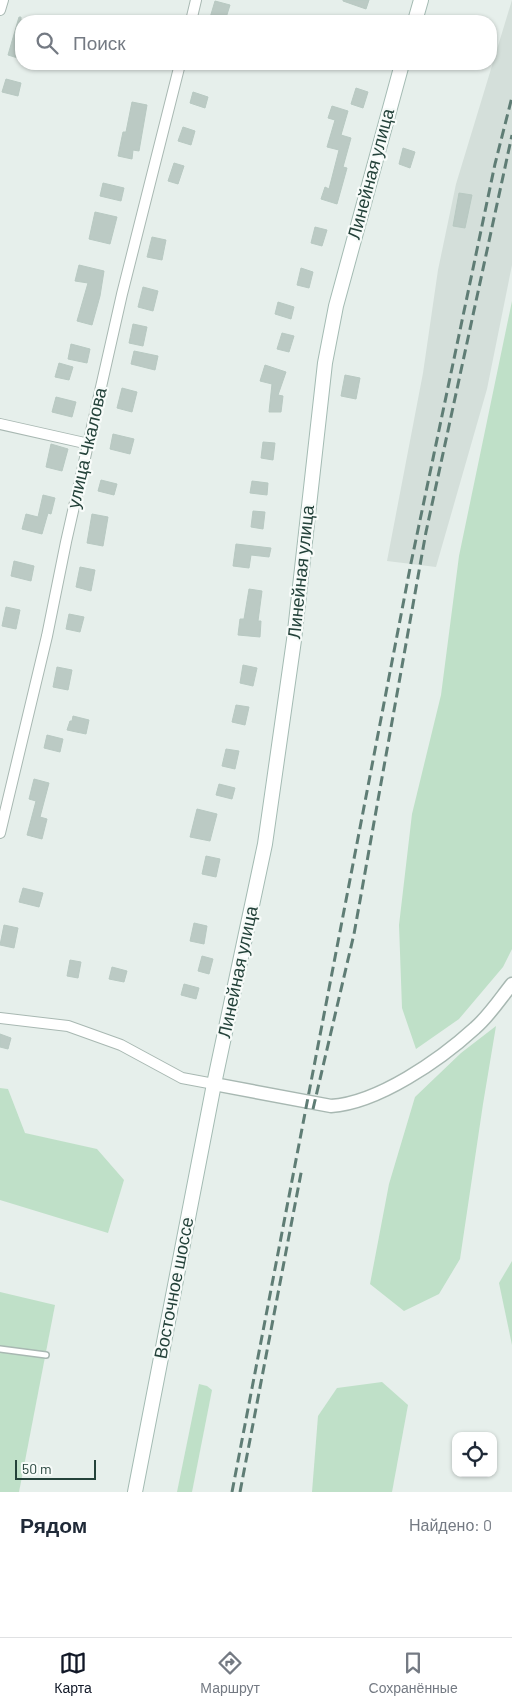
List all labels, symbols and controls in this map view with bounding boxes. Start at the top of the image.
search box [15,15,497,70]
icon: search [33,29,61,57]
text: Поиск [73,31,126,54]
street label: Линейная улица [342,105,398,242]
street label: улица Чкалова [61,384,111,510]
street label: Линейная улица [282,503,318,640]
street label: Линейная улица [212,903,262,1040]
street label: Восточное шоссе [148,1215,198,1361]
map controls [452,1432,497,1477]
button: locate [452,1432,497,1477]
scale bar [15,1457,96,1480]
text: 50 m [22,1460,51,1477]
text: Рядом [20,1512,87,1537]
text: Найдено: 0 [409,1515,492,1534]
tab: Карта [54,1649,92,1696]
tab: Маршрут [200,1649,260,1696]
tab: Сохранённые [369,1649,458,1696]

